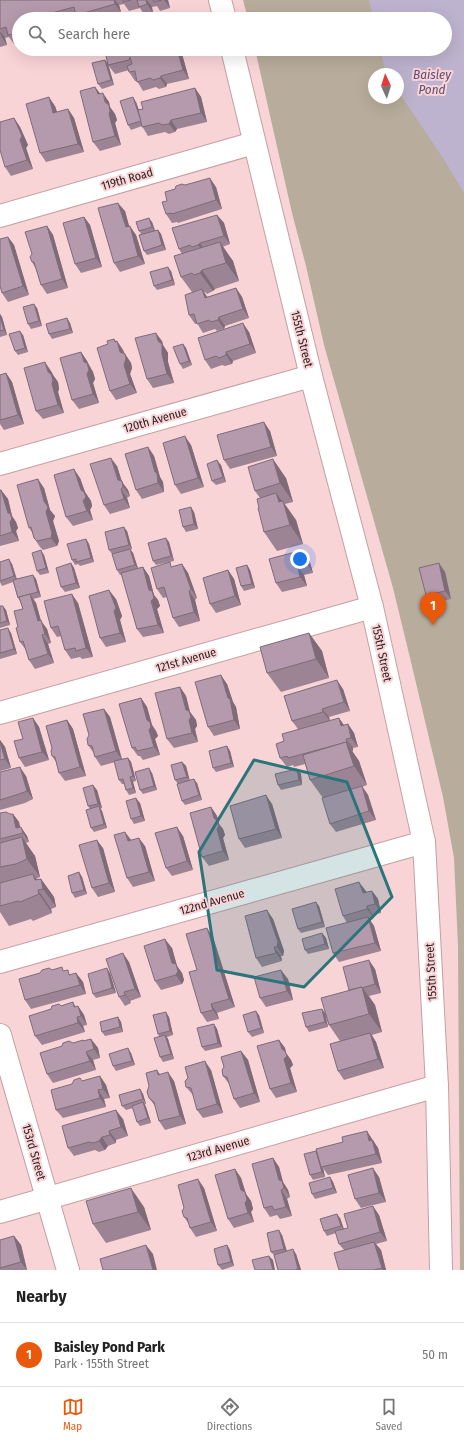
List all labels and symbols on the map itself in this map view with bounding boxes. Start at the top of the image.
water label: Baisley Pond [413,67,452,97]
north arrow [368,68,404,104]
street label: 119th Road [100,165,154,193]
street label: 155th Street [288,309,316,369]
street label: 120th Avenue [122,404,188,436]
your location [290,549,310,569]
pin: 1 [420,592,446,625]
street label: 155th Street [369,623,395,683]
street label: 121st Avenue [154,645,218,675]
street label: 122nd Avenue [178,886,246,918]
street label: 155th Street [422,943,440,1001]
street label: 153rd Street [19,1122,49,1182]
street label: 123rd Avenue [185,1133,251,1165]

